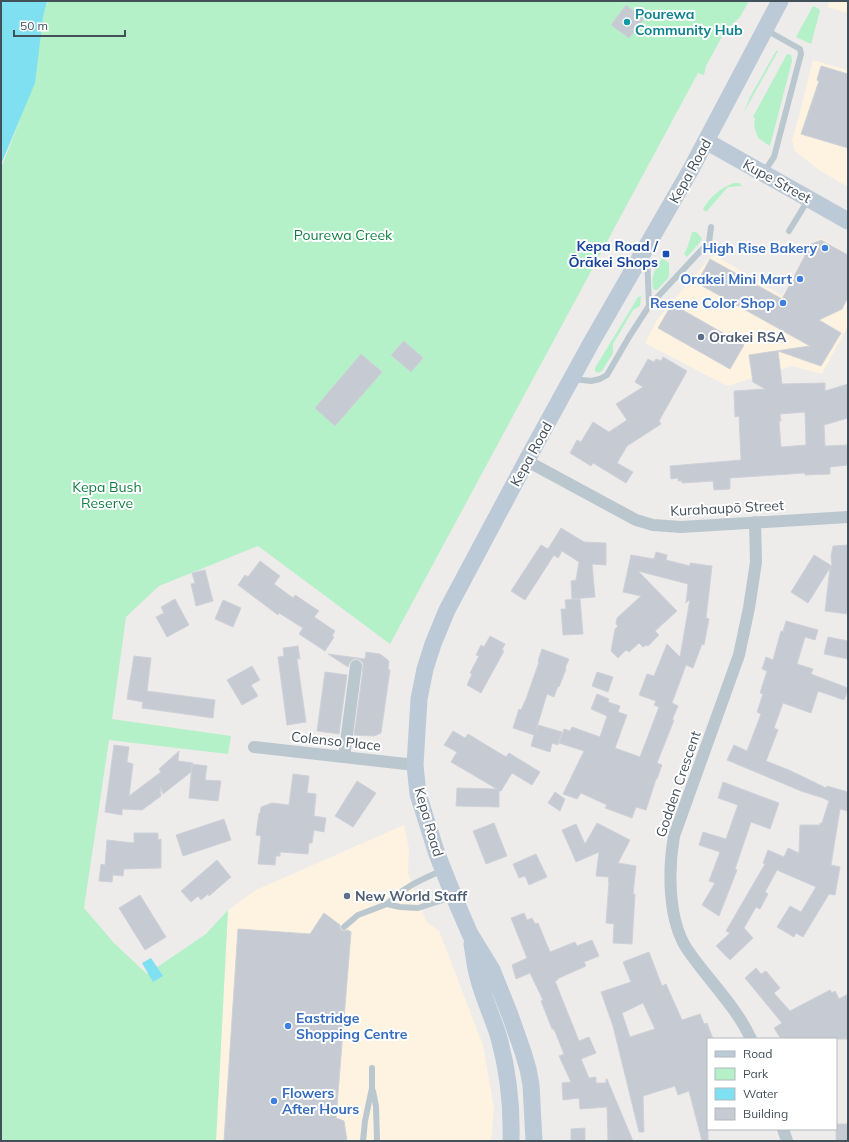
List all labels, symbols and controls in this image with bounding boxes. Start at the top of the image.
place label: Pourewa Community Hub [635,5,743,39]
scale bar [14,12,125,38]
marker: Pourewa Community Hub [622,17,632,27]
text: 50 m [20,18,48,33]
street label: Kepa Road [665,136,715,206]
street label: Kupe Street [740,155,814,207]
park label: Pourewa Creek [294,226,393,244]
place label: Kepa Road / Ōrākei Shops [569,237,659,271]
place label: High Rise Bakery [702,239,817,257]
marker: High Rise Bakery [820,243,830,253]
marker: Kepa Road / Ōrākei Shops [661,249,671,259]
place label: Orakei Mini Mart [680,270,793,288]
marker: Orakei Mini Mart [795,274,805,284]
place label: Resene Color Shop [650,294,775,312]
marker: Resene Color Shop [778,298,788,308]
place label: Orakei RSA [709,328,787,346]
marker: Orakei RSA [696,332,706,342]
street label: Kepa Road [506,419,556,489]
park label: Kepa Bush Reserve [72,478,142,512]
street label: Kurahaupō Street [670,496,784,520]
street label: Colenso Place [290,727,382,755]
street label: Godden Crescent [651,728,705,839]
street label: Kepa Road [411,785,447,859]
place label: New World Staff [355,887,468,905]
marker: New World Staff [342,891,352,901]
place label: Eastridge Shopping Centre [296,1009,408,1043]
marker: Eastridge Shopping Centre [283,1021,293,1031]
legend [707,1038,837,1130]
text: Road [743,1046,772,1061]
text: Park [743,1066,769,1081]
place label: Flowers After Hours [282,1084,359,1118]
text: Water [743,1086,779,1101]
marker: Flowers After Hours [269,1096,279,1106]
text: Building [743,1106,788,1121]

